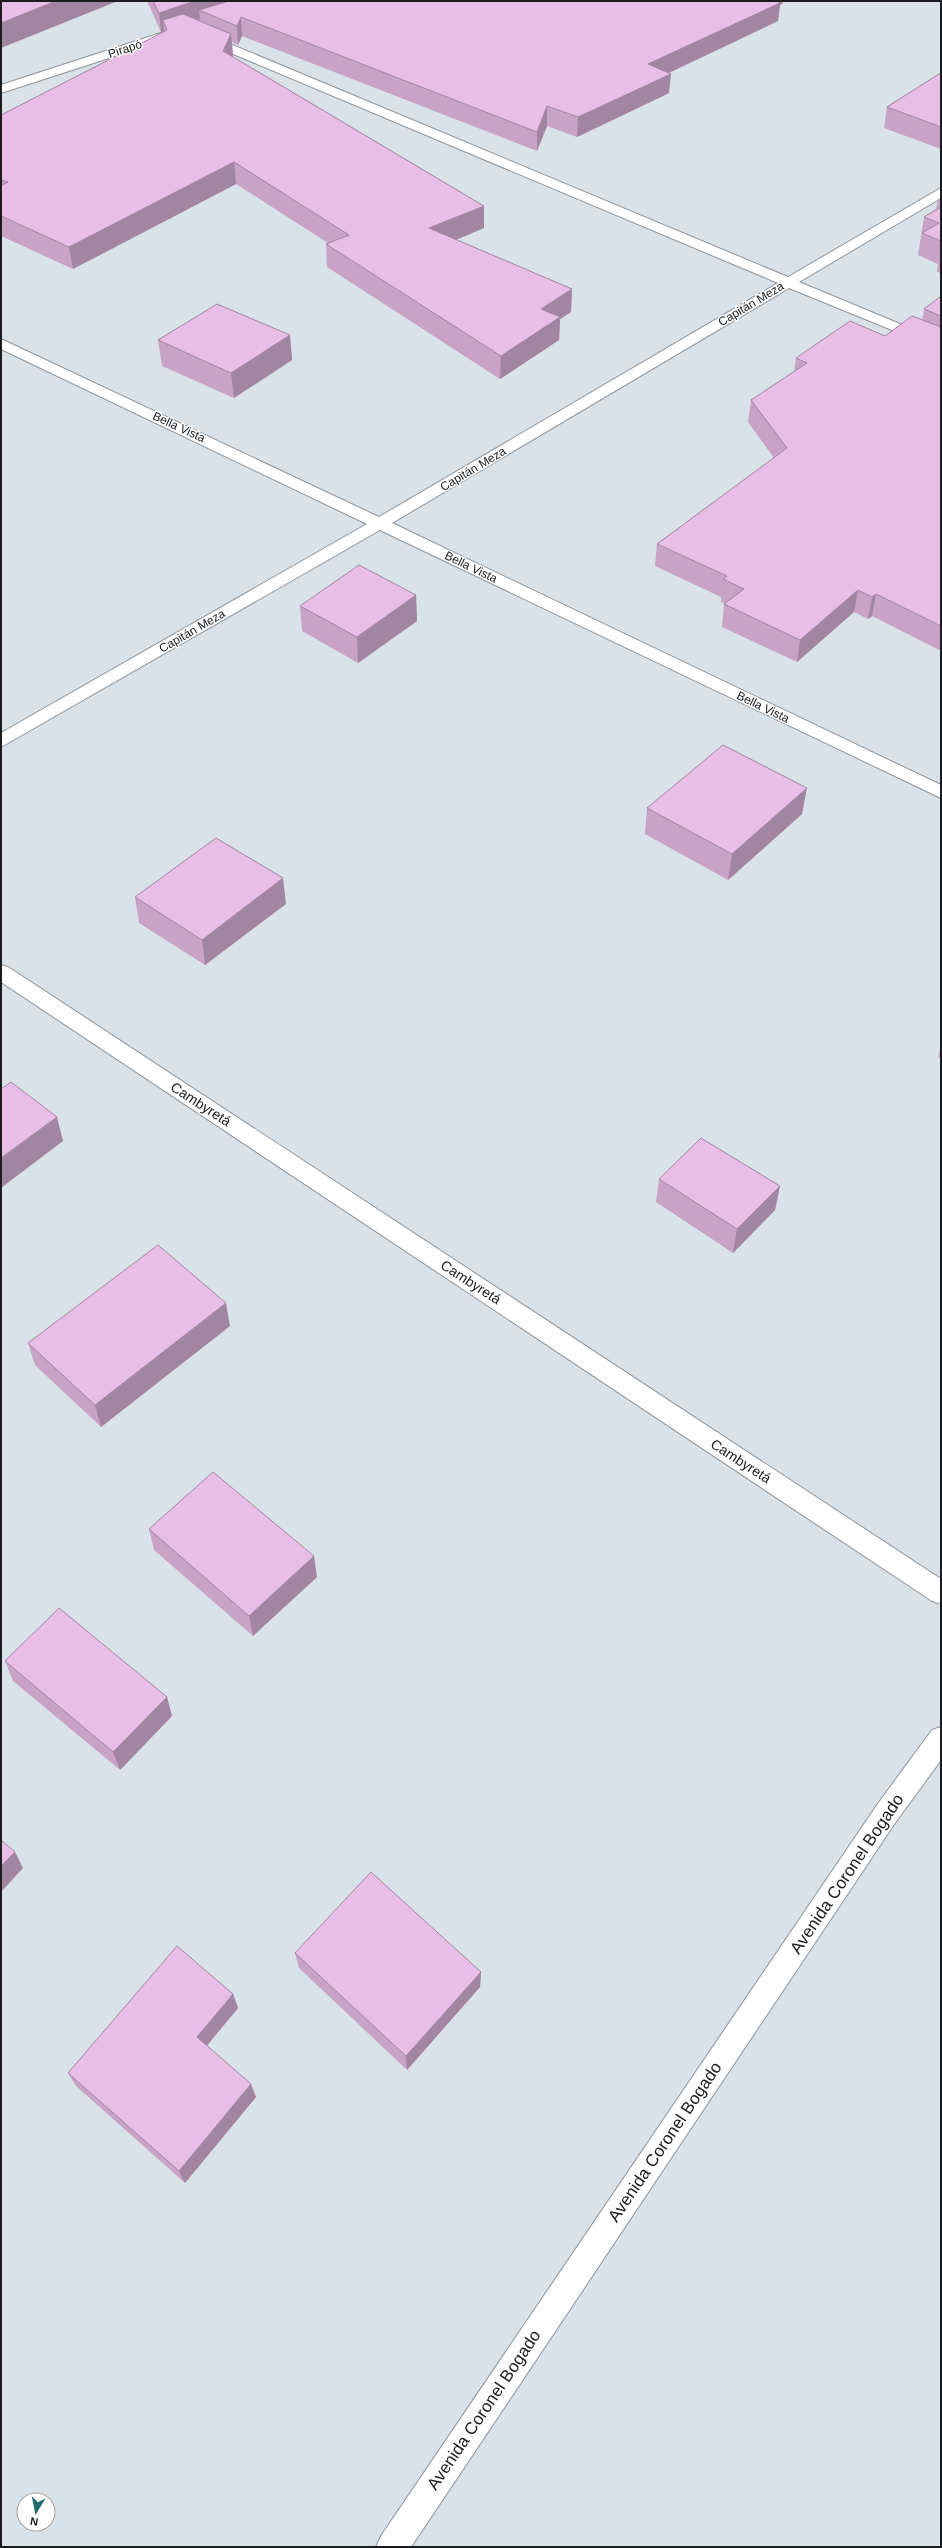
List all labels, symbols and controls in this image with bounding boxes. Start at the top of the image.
street label: Pirapó [106,37,144,61]
street label: Capitán Meza [716,279,787,329]
street label: Bella Vista [150,409,208,445]
street label: Capitán Meza [438,444,509,494]
street label: Bella Vista [443,548,500,586]
street label: Capitán Meza [156,606,228,656]
street label: Bella Vista [735,688,792,726]
street label: Cambyretá [168,1079,234,1129]
street label: Cambyretá [438,1257,504,1307]
street label: Cambyretá [708,1436,774,1486]
street label: Avenida Coronel Bogado [786,1790,908,1958]
street label: Avenida Coronel Bogado [604,2058,726,2226]
street label: Avenida Coronel Bogado [423,2326,545,2494]
north arrow [16,2492,56,2532]
text: N [29,2515,39,2528]

